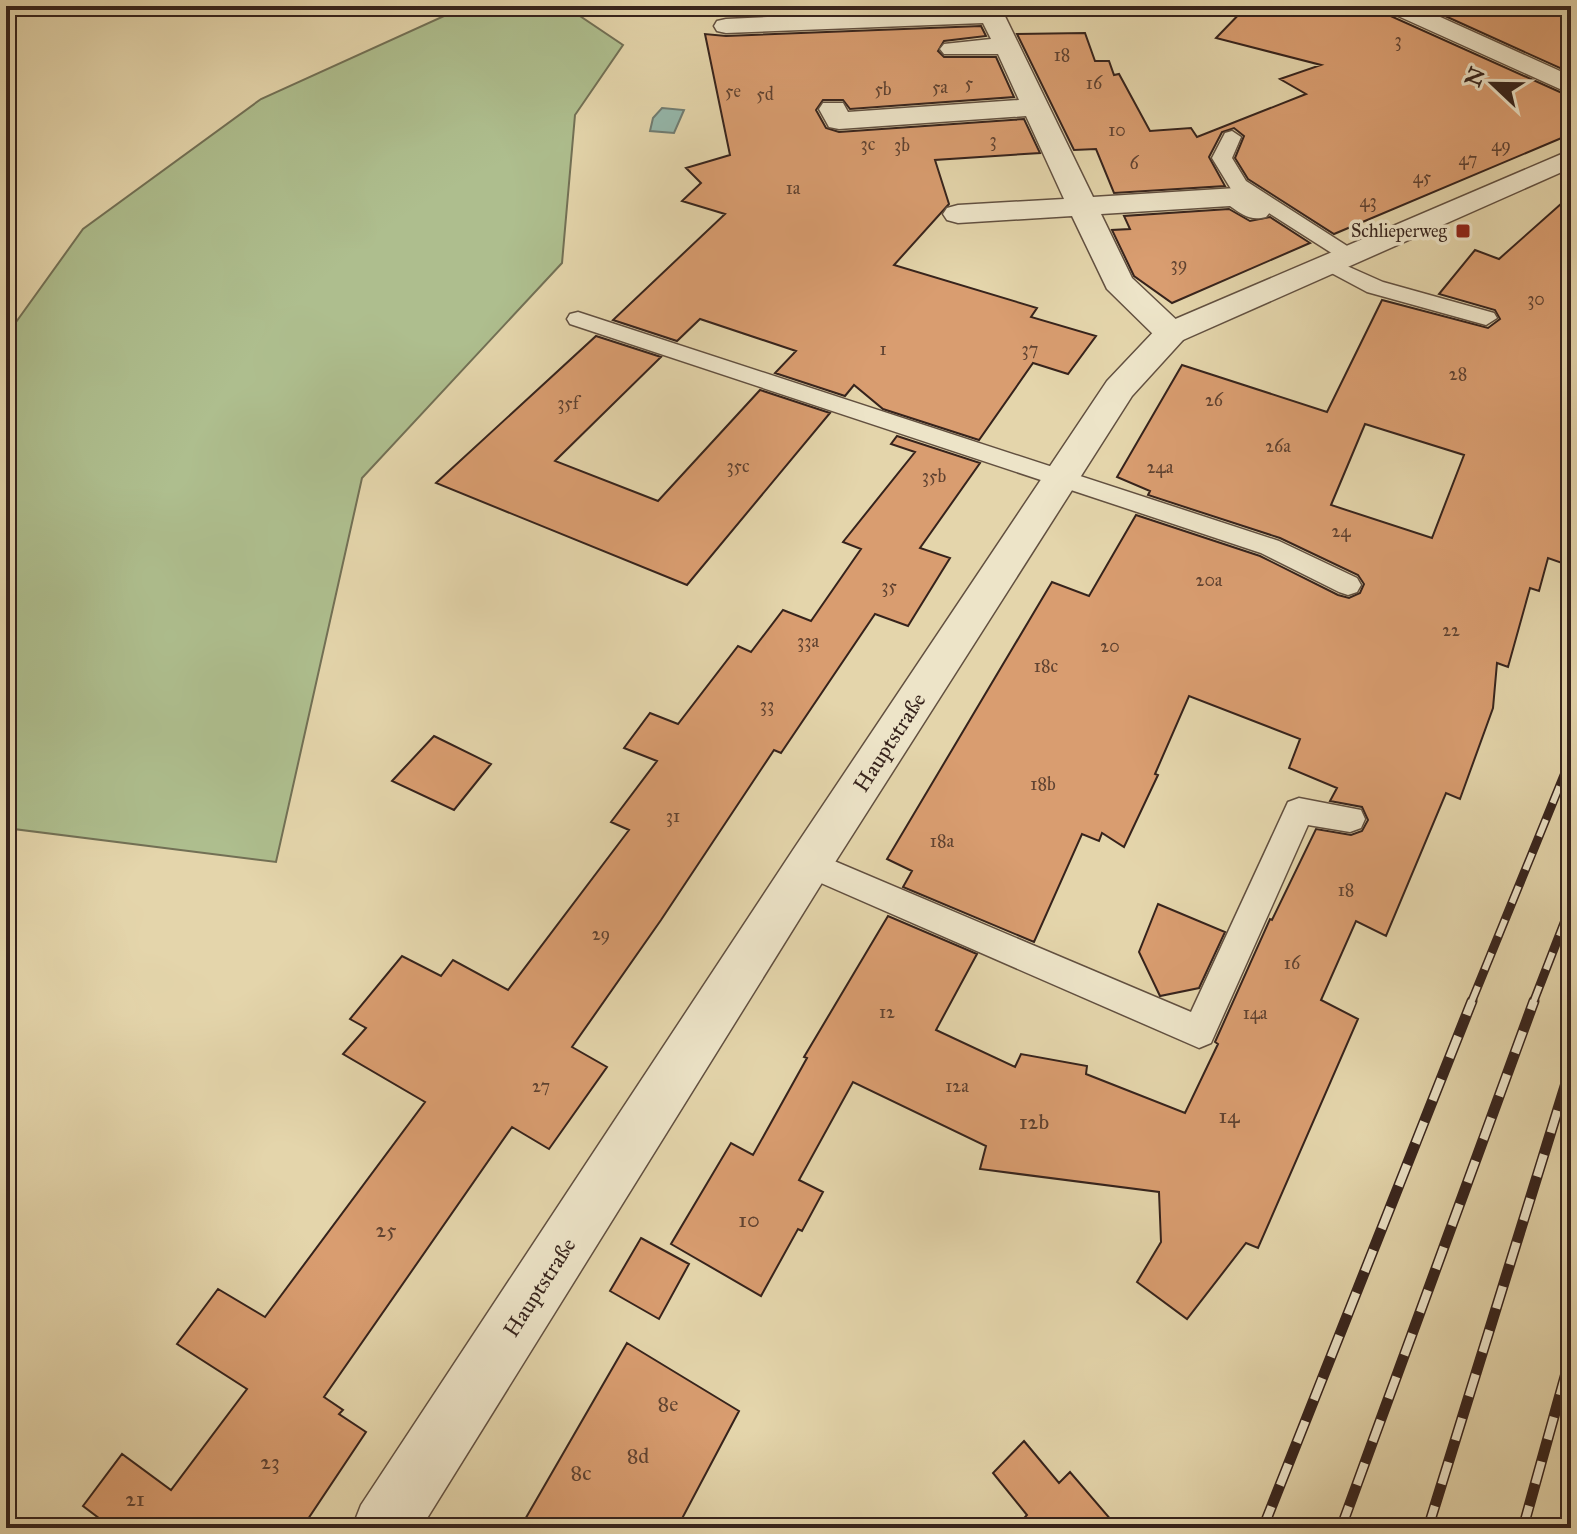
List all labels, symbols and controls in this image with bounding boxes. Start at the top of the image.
house number: 3 [1394,29,1402,51]
house number: 18 [1054,44,1070,66]
north arrow [1453,44,1533,124]
text: N [1459,63,1491,90]
house number: 5 [965,72,974,94]
house number: 16 [1086,72,1103,94]
house number: 5a [932,76,948,98]
house number: 5b [874,78,892,100]
house number: 5e [725,80,741,102]
house number: 5d [756,83,774,105]
house number: 10 [1108,119,1126,141]
house number: 3 [989,129,997,151]
house number: 3c [861,133,876,155]
house number: 3b [894,134,910,156]
house number: 49 [1491,134,1511,156]
house number: 47 [1459,148,1477,170]
house number: 6 [1129,152,1139,174]
house number: 45 [1413,166,1432,188]
house number: 1a [786,177,801,199]
house number: 43 [1359,190,1377,212]
place label: Schlieperweg [1351,220,1448,243]
marker: Schlieperweg [1454,222,1472,240]
house number: 39 [1171,253,1187,275]
house number: 30 [1527,288,1545,310]
house number: 1 [879,338,887,360]
house number: 37 [1022,338,1038,360]
house number: 28 [1449,363,1467,385]
house number: 26 [1205,389,1224,411]
house number: 35f [557,392,582,414]
house number: 26a [1265,435,1291,457]
house number: 35c [726,455,750,477]
house number: 24a [1147,456,1174,478]
house number: 35b [922,465,946,487]
house number: 24 [1332,520,1351,542]
house number: 20a [1196,569,1223,591]
house number: 35 [881,575,897,597]
house number: 22 [1442,619,1460,641]
house number: 33a [797,630,819,652]
house number: 20 [1100,635,1120,657]
house number: 18c [1034,655,1059,677]
street label: Hauptstraße [847,688,931,797]
house number: 33 [760,694,774,716]
house number: 18b [1030,773,1056,795]
house number: 31 [666,805,680,827]
house number: 18a [930,830,955,852]
house number: 18 [1338,879,1354,901]
house number: 29 [592,923,610,945]
house number: 16 [1284,952,1301,974]
house number: 12 [879,1001,895,1023]
house number: 14a [1243,1002,1268,1024]
house number: 27 [532,1075,550,1097]
house number: 12a [945,1075,969,1097]
house number: 14 [1219,1102,1240,1129]
house number: 12b [1019,1108,1049,1135]
house number: 10 [738,1206,760,1233]
house number: 25 [376,1216,396,1243]
street label: Hauptstraße [497,1233,581,1342]
house number: 8e [658,1390,678,1417]
house number: 8d [627,1442,649,1469]
house number: 23 [260,1448,280,1475]
house number: 8c [571,1459,591,1486]
house number: 21 [125,1485,145,1512]

